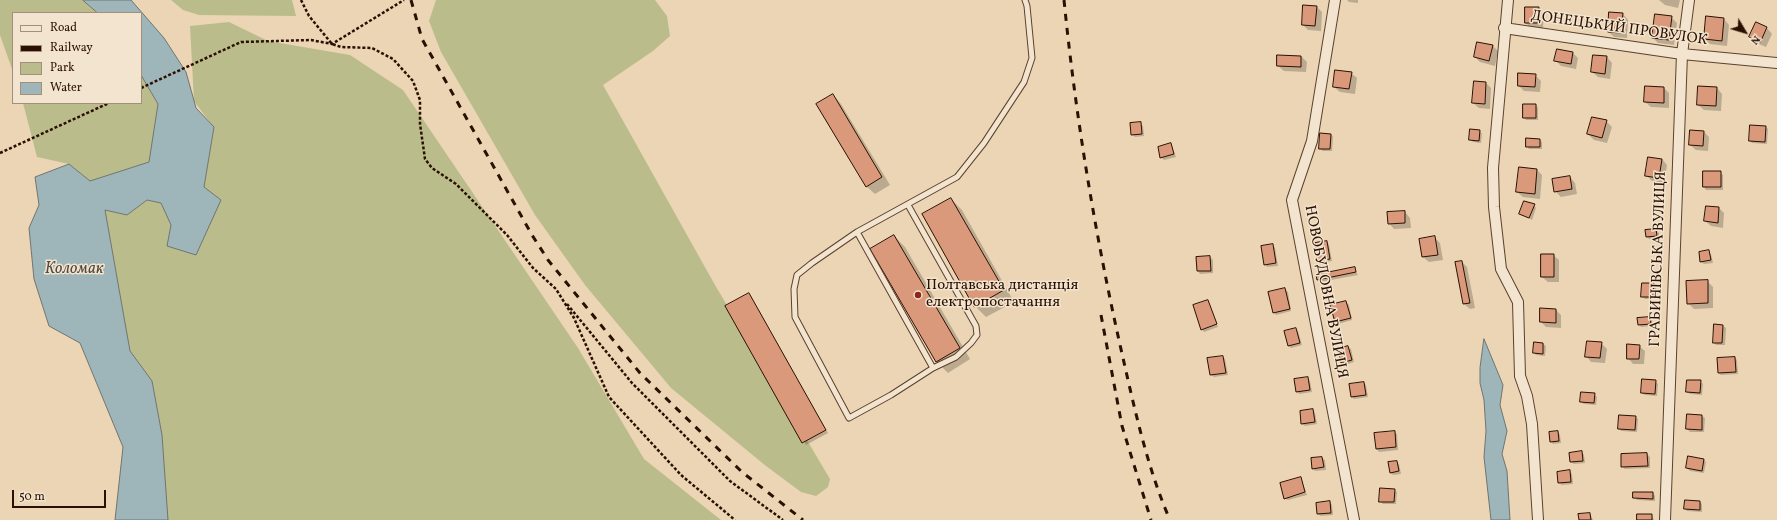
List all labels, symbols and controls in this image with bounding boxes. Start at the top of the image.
street label: ДОНЕЦЬКИЙ ПРОВУЛОК [1530,8,1708,50]
legend [12,12,142,104]
north arrow [1725,12,1765,52]
text: Road [50,20,77,36]
text: N [1746,32,1763,47]
text: Railway [50,40,93,56]
text: Park [50,60,75,76]
text: Water [50,80,82,96]
street label: ГРАБИНІВСЬКА ВУЛИЦЯ [1647,171,1671,347]
street label: НОВОБУДОВНА ВУЛИЦЯ [1299,204,1351,380]
water label: Коломак [45,260,103,280]
place label: Полтавська дистанція електропостачання [926,277,1078,312]
marker: Полтавська дистанція електропостачання [913,290,923,300]
scale bar [14,482,108,508]
text: 50 m [19,489,45,505]

